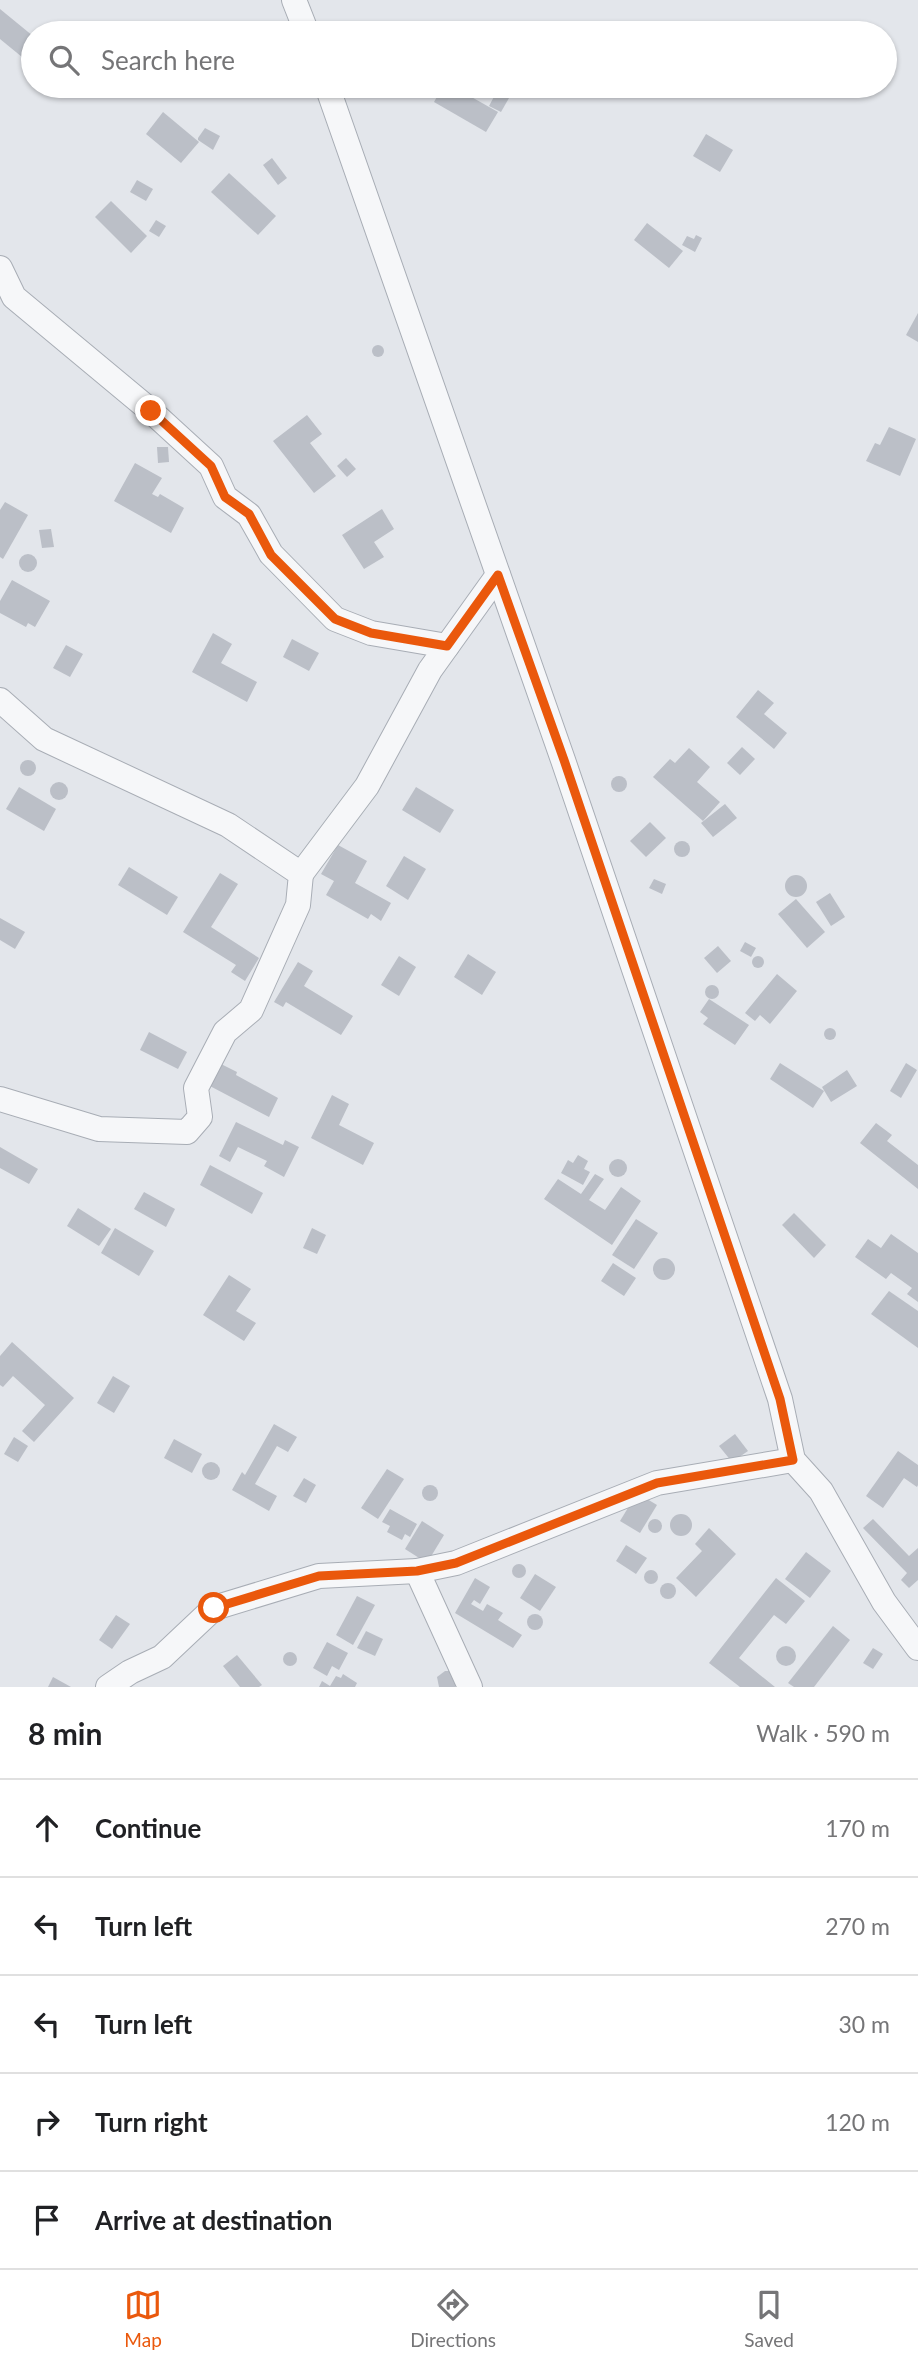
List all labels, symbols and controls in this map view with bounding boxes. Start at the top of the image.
search box [21,21,897,98]
icon: search [45,41,83,79]
text: Search here [101,44,235,76]
route end [135,395,166,426]
route start [198,1592,229,1623]
text: 8 min [28,1715,102,1751]
text: Walk · 590 m [756,1719,890,1747]
icon: ahead [28,1809,66,1847]
text: Continue [95,1812,201,1844]
text: 170 m [825,1814,890,1842]
icon: left [28,1907,66,1945]
text: Turn left [95,1910,192,1942]
text: 270 m [825,1912,890,1940]
icon: left [28,2005,66,2043]
text: Turn left [95,2008,192,2040]
text: 30 m [839,2010,890,2038]
icon: right [28,2103,66,2141]
text: Turn right [95,2106,208,2138]
text: 120 m [825,2108,890,2136]
icon: arrive [28,2201,66,2239]
text: Arrive at destination [95,2204,332,2236]
tab: Map [124,2286,162,2351]
tab: Directions [410,2286,496,2351]
tab: Saved [744,2286,794,2351]

